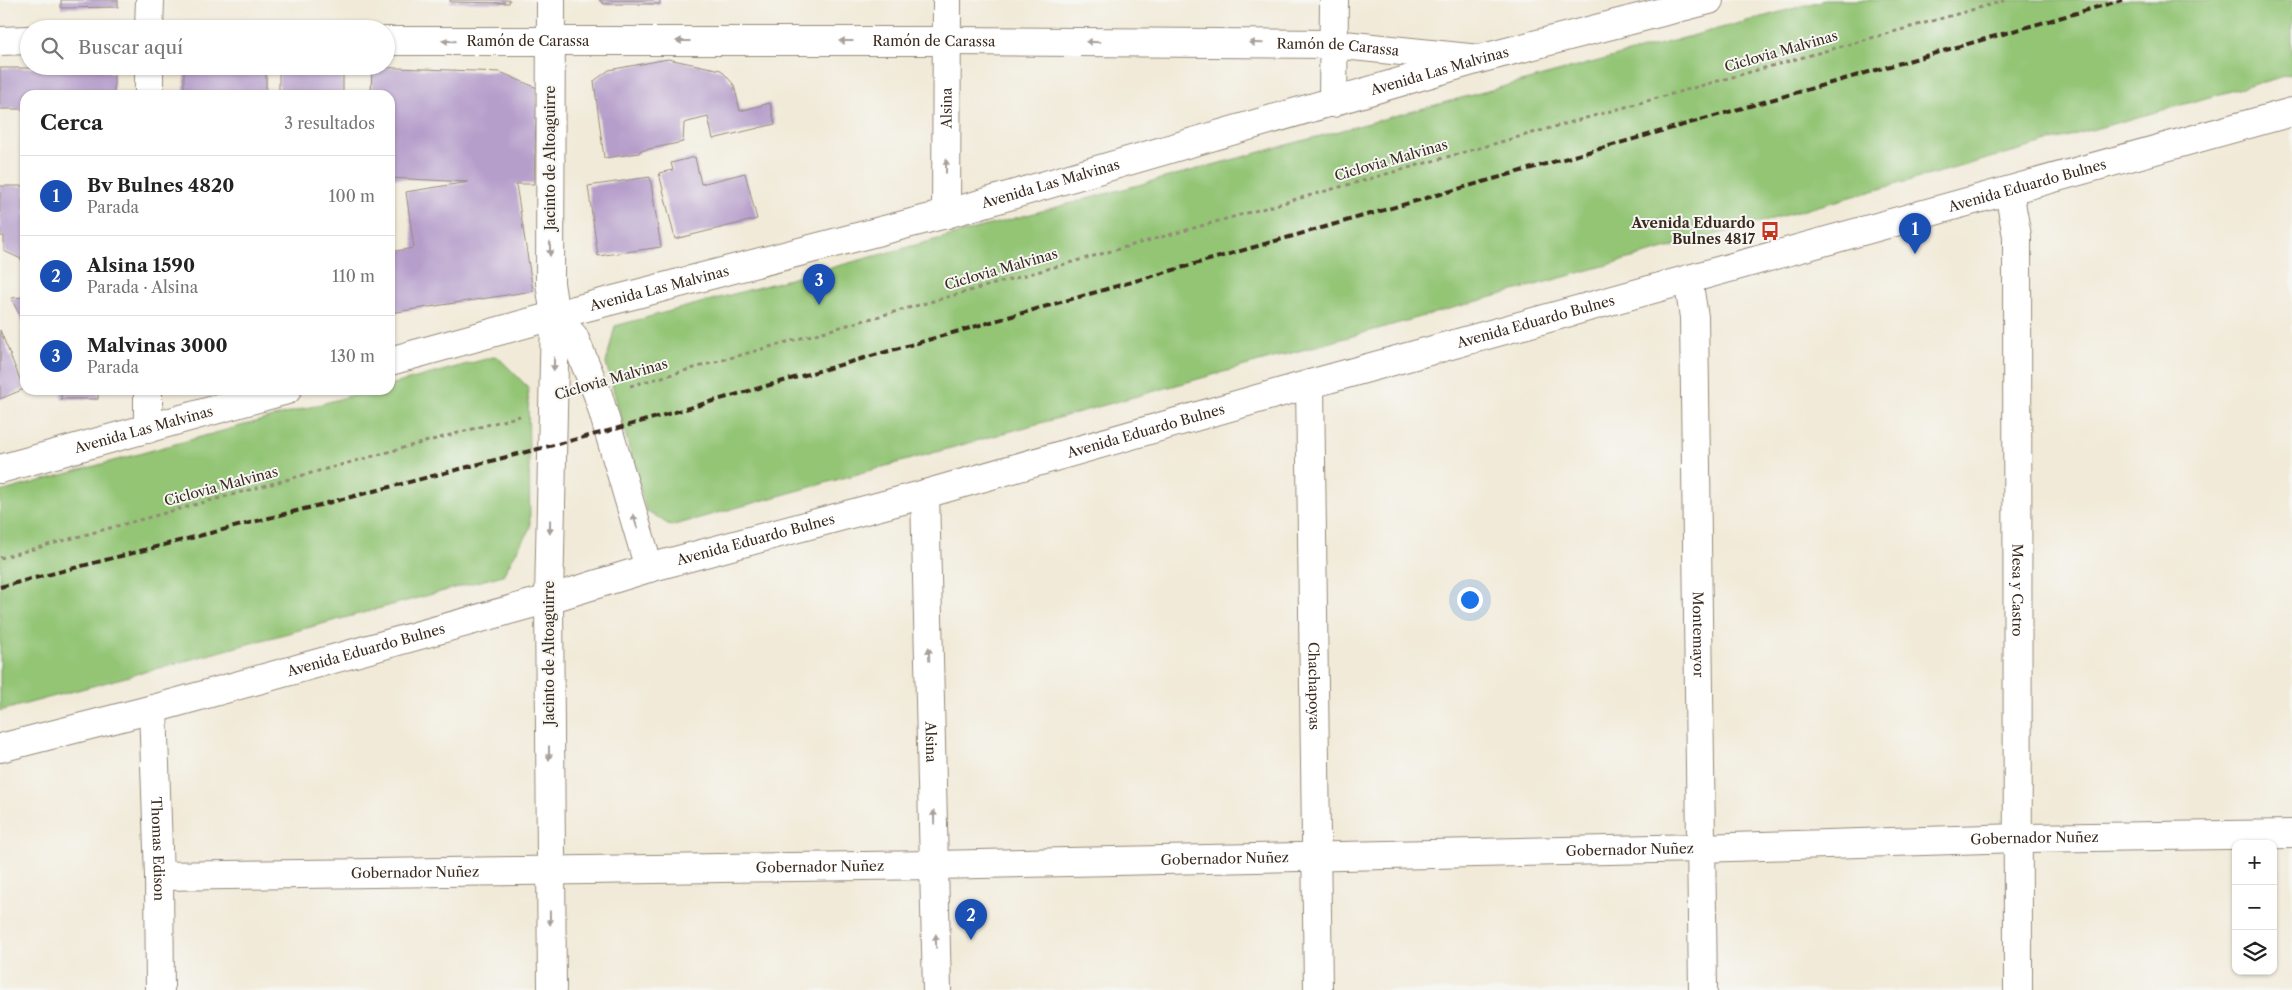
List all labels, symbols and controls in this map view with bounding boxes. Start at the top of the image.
search box [20,20,395,75]
street label: Ciclovia Malvinas [1722,26,1840,76]
street label: Ramón de Carassa [467,32,590,50]
street label: Ramón de Carassa [873,32,996,50]
icon: search [38,34,66,62]
street label: Ramón de Carassa [1276,35,1401,60]
text: Buscar aquí [78,36,183,59]
one-way arrow [441,37,457,45]
one-way arrow [675,37,691,45]
one-way arrow [837,37,853,45]
one-way arrow [1085,38,1101,46]
one-way arrow [1248,39,1264,47]
street label: Avenida Las Malvinas [1367,43,1511,99]
street label: Jacinto de Altoaguirre [541,86,559,232]
street label: Alsina [937,87,956,130]
text: Cerca [40,110,103,135]
text: 3 resultados [284,113,375,133]
street label: Ciclovia Malvinas [1332,135,1450,185]
street label: Avenida Las Malvinas [978,155,1122,212]
street label: Avenida Eduardo Bulnes [1945,155,2108,216]
one-way arrow [942,157,950,173]
text: Bv Bulnes 4820 [87,174,234,197]
text: 1 [52,186,60,206]
text: 100 m [329,186,375,206]
text: Parada [87,197,139,217]
pin: 1 [1899,213,1931,254]
place label: Avenida Eduardo Bulnes 4817 [1630,214,1756,248]
bus stop icon: Avenida Eduardo Bulnes 4817 [1759,220,1781,242]
one-way arrow [546,241,554,257]
street label: Ciclovia Malvinas [942,244,1060,294]
text: Alsina 1590 [87,254,195,277]
street label: Avenida Las Malvinas [587,262,731,315]
pin: 3 [803,264,835,305]
text: 2 [51,266,61,286]
text: 110 m [332,266,375,286]
text: Parada · Alsina [87,277,198,297]
street label: Avenida Eduardo Bulnes [1454,291,1617,352]
text: Malvinas 3000 [87,334,228,357]
text: 3 [51,346,61,366]
text: 130 m [330,346,375,366]
street label: Ciclovia Malvinas [552,354,670,404]
text: Parada [87,357,139,377]
one-way arrow [550,357,558,373]
street label: Avenida Eduardo Bulnes [1064,400,1227,462]
street label: Avenida Las Malvinas [71,402,215,457]
street label: Ciclovia Malvinas [162,462,280,510]
street label: Avenida Eduardo Bulnes [674,510,837,569]
one-way arrow [630,513,638,528]
one-way arrow [545,519,553,535]
street label: Mesa y Castro [2008,544,2027,637]
street label: Jacinto de Altoaguirre [540,581,558,727]
your location [1457,587,1483,613]
street label: Montemayor [1689,591,1708,678]
street label: Avenida Eduardo Bulnes [284,619,447,681]
street label: Chachapoyas [1304,642,1324,730]
one-way arrow [925,646,933,662]
street label: Alsina [921,720,941,763]
one-way arrow [545,745,553,761]
street label: Thomas Edison [147,797,168,901]
one-way arrow [930,808,938,824]
street label: Gobernador Nuñez [1970,828,2099,849]
street label: Gobernador Nuñez [1565,839,1694,860]
map controls [2232,840,2277,975]
button: + [2232,840,2277,885]
street label: Gobernador Nuñez [1161,848,1289,869]
street label: Gobernador Nuñez [756,857,884,877]
street label: Gobernador Nuñez [351,862,479,882]
button: − [2232,885,2277,930]
pin: 2 [955,899,987,940]
one-way arrow [547,910,555,926]
button: layers [2232,930,2277,975]
one-way arrow [932,933,940,949]

